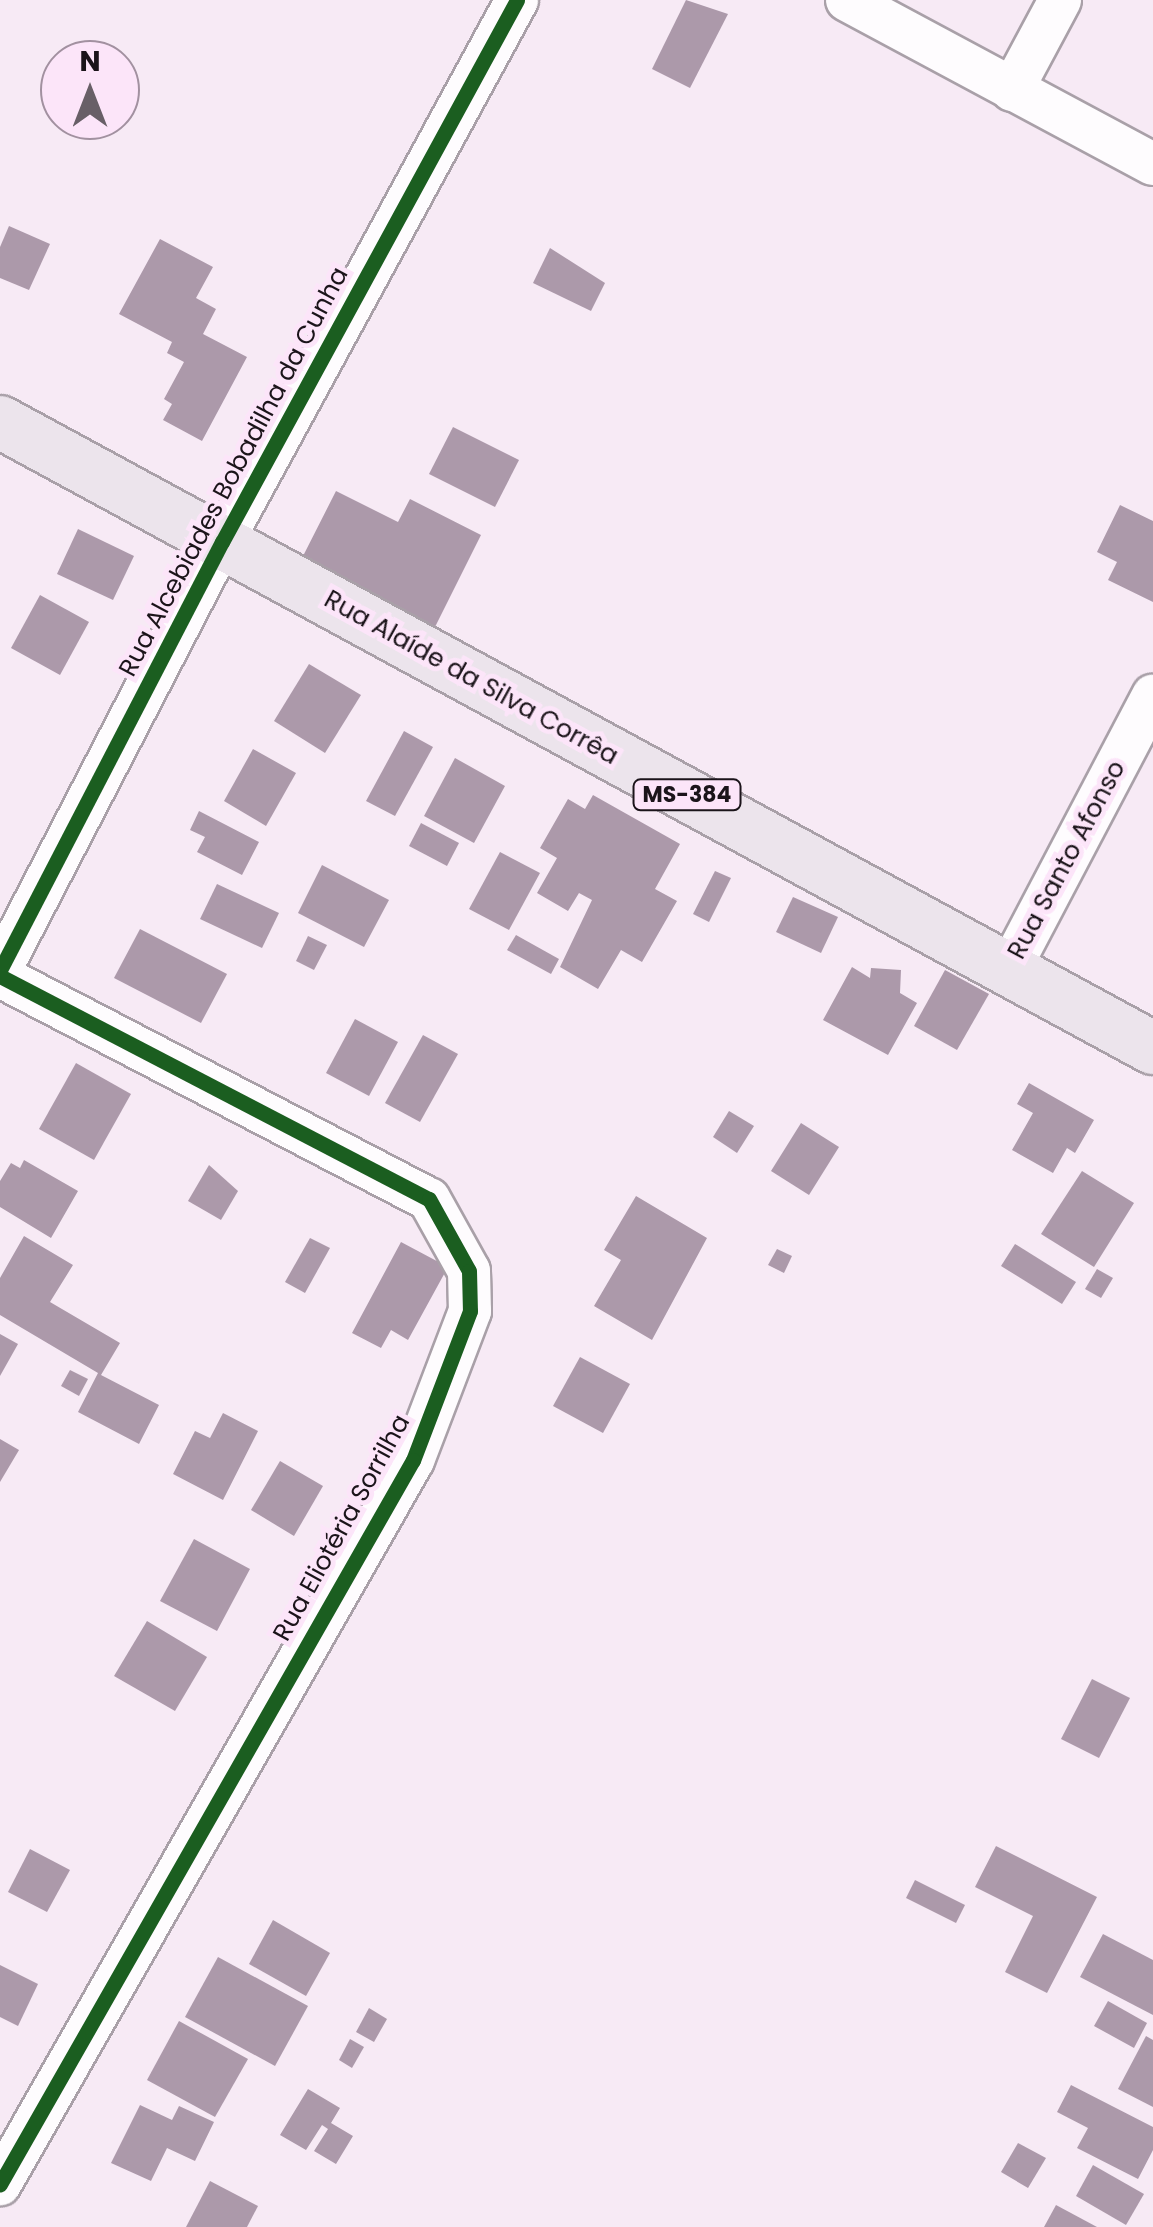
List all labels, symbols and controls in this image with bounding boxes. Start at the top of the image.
north arrow [40,40,140,140]
text: N [79,42,101,81]
street label: Rua Alcebiades Bobadilha da Cunha [113,262,355,682]
street label: Rua Alaíde da Silva Corrêa [319,585,623,771]
street label: Rua Santo Afonso [1002,756,1132,964]
road number: MS-384 [632,778,742,812]
street label: Rua Eliotéria Sorrilha [267,1410,417,1646]

